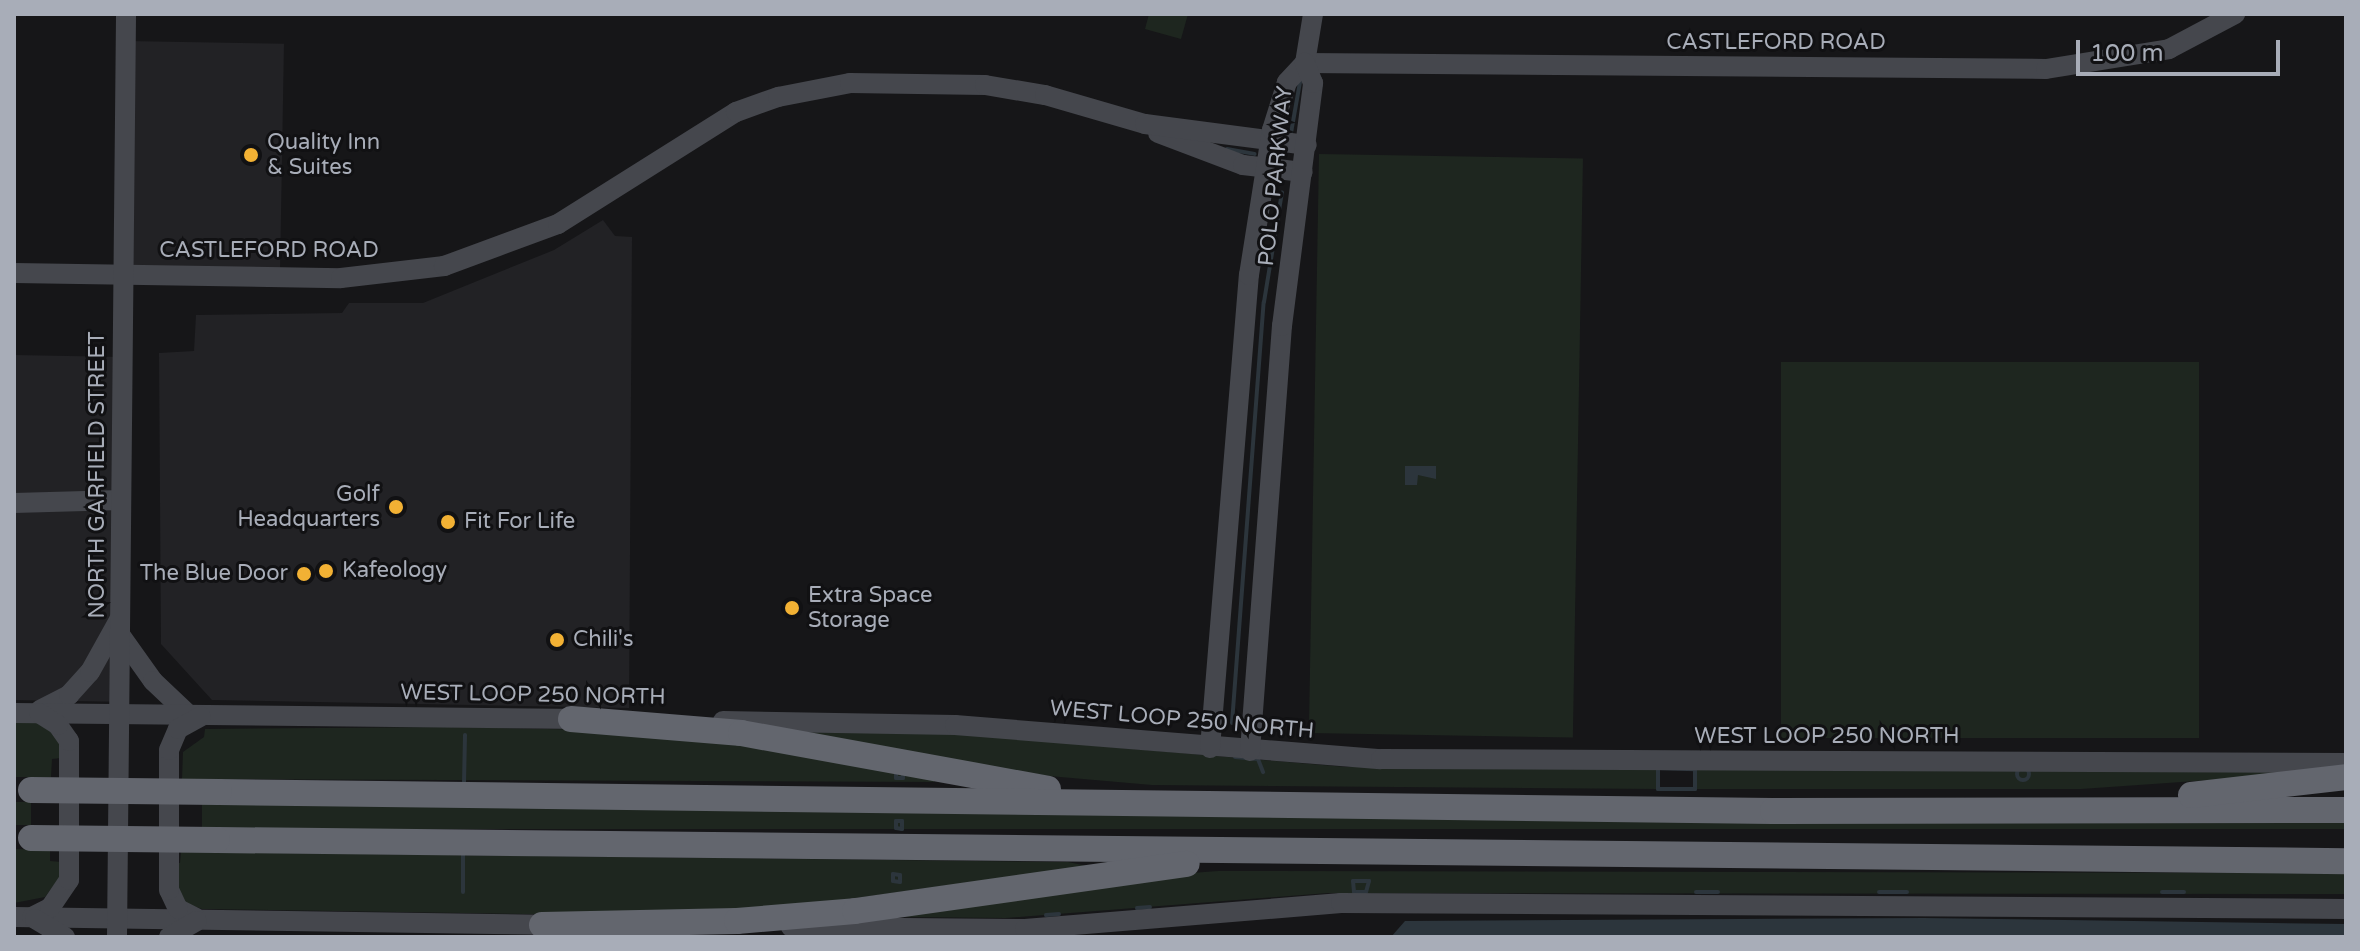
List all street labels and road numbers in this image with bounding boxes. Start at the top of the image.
street label: CASTLEFORD ROAD [1666,30,1886,56]
street label: POLO PARKWAY [1253,85,1299,267]
street label: CASTLEFORD ROAD [159,238,379,264]
street label: NORTH GARFIELD STREET [85,331,111,619]
street label: WEST LOOP 250 NORTH [400,679,666,711]
street label: WEST LOOP 250 NORTH [1049,695,1315,745]
street label: WEST LOOP 250 NORTH [1694,724,1960,750]

